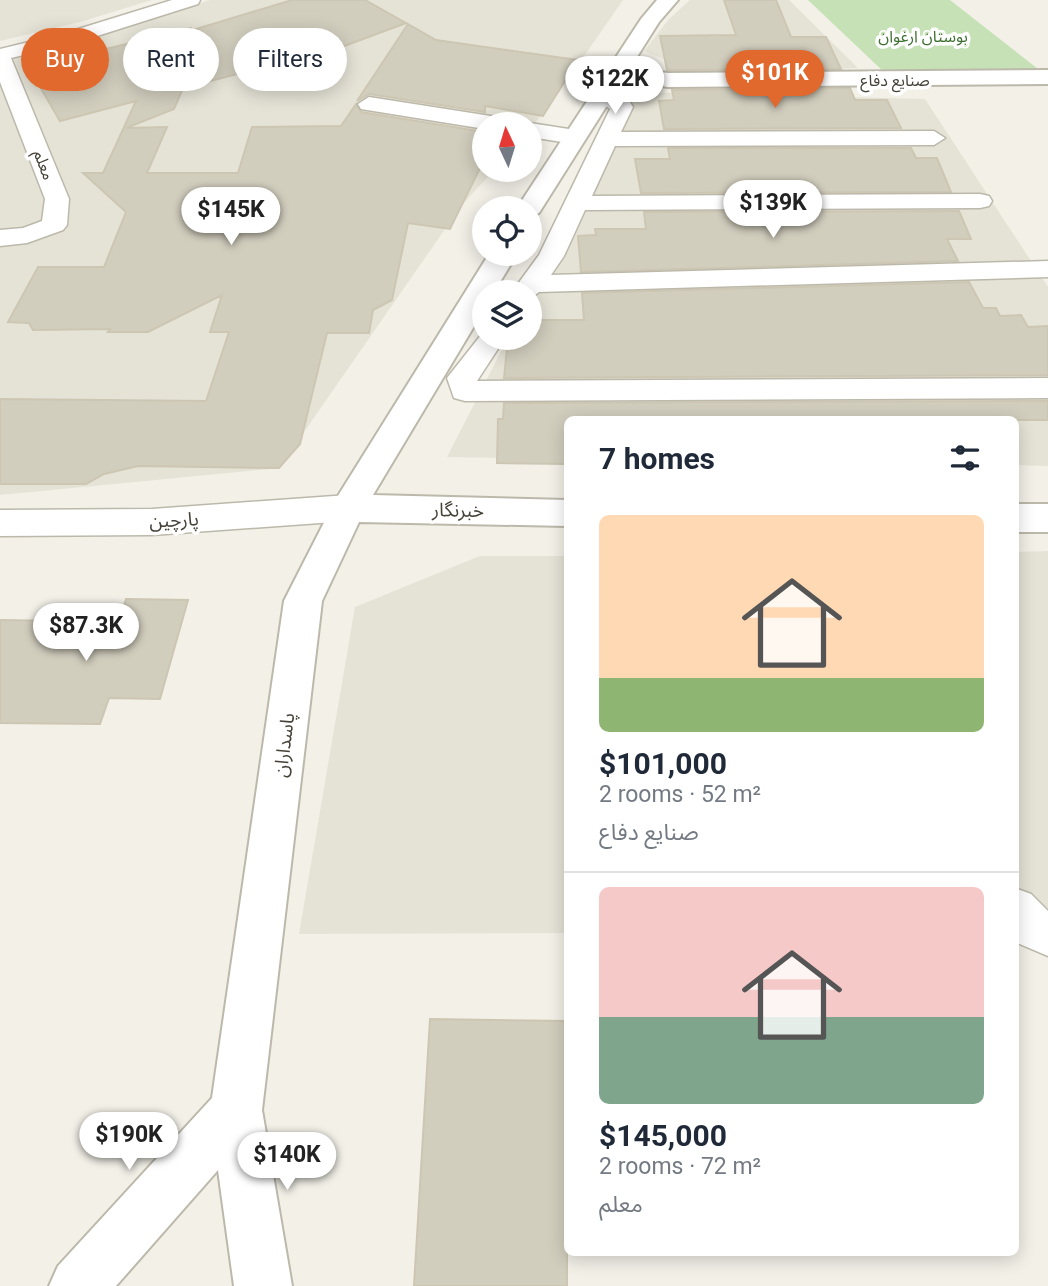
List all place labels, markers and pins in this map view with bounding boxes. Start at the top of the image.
pin: $101K [726,50,824,110]
pin: $122K [566,57,664,116]
pin: $139K [724,180,822,240]
pin: $145K [182,188,280,247]
pin: $87.3K [29,604,143,663]
pin: $190K [80,1112,178,1172]
pin: $140K [238,1132,336,1192]

